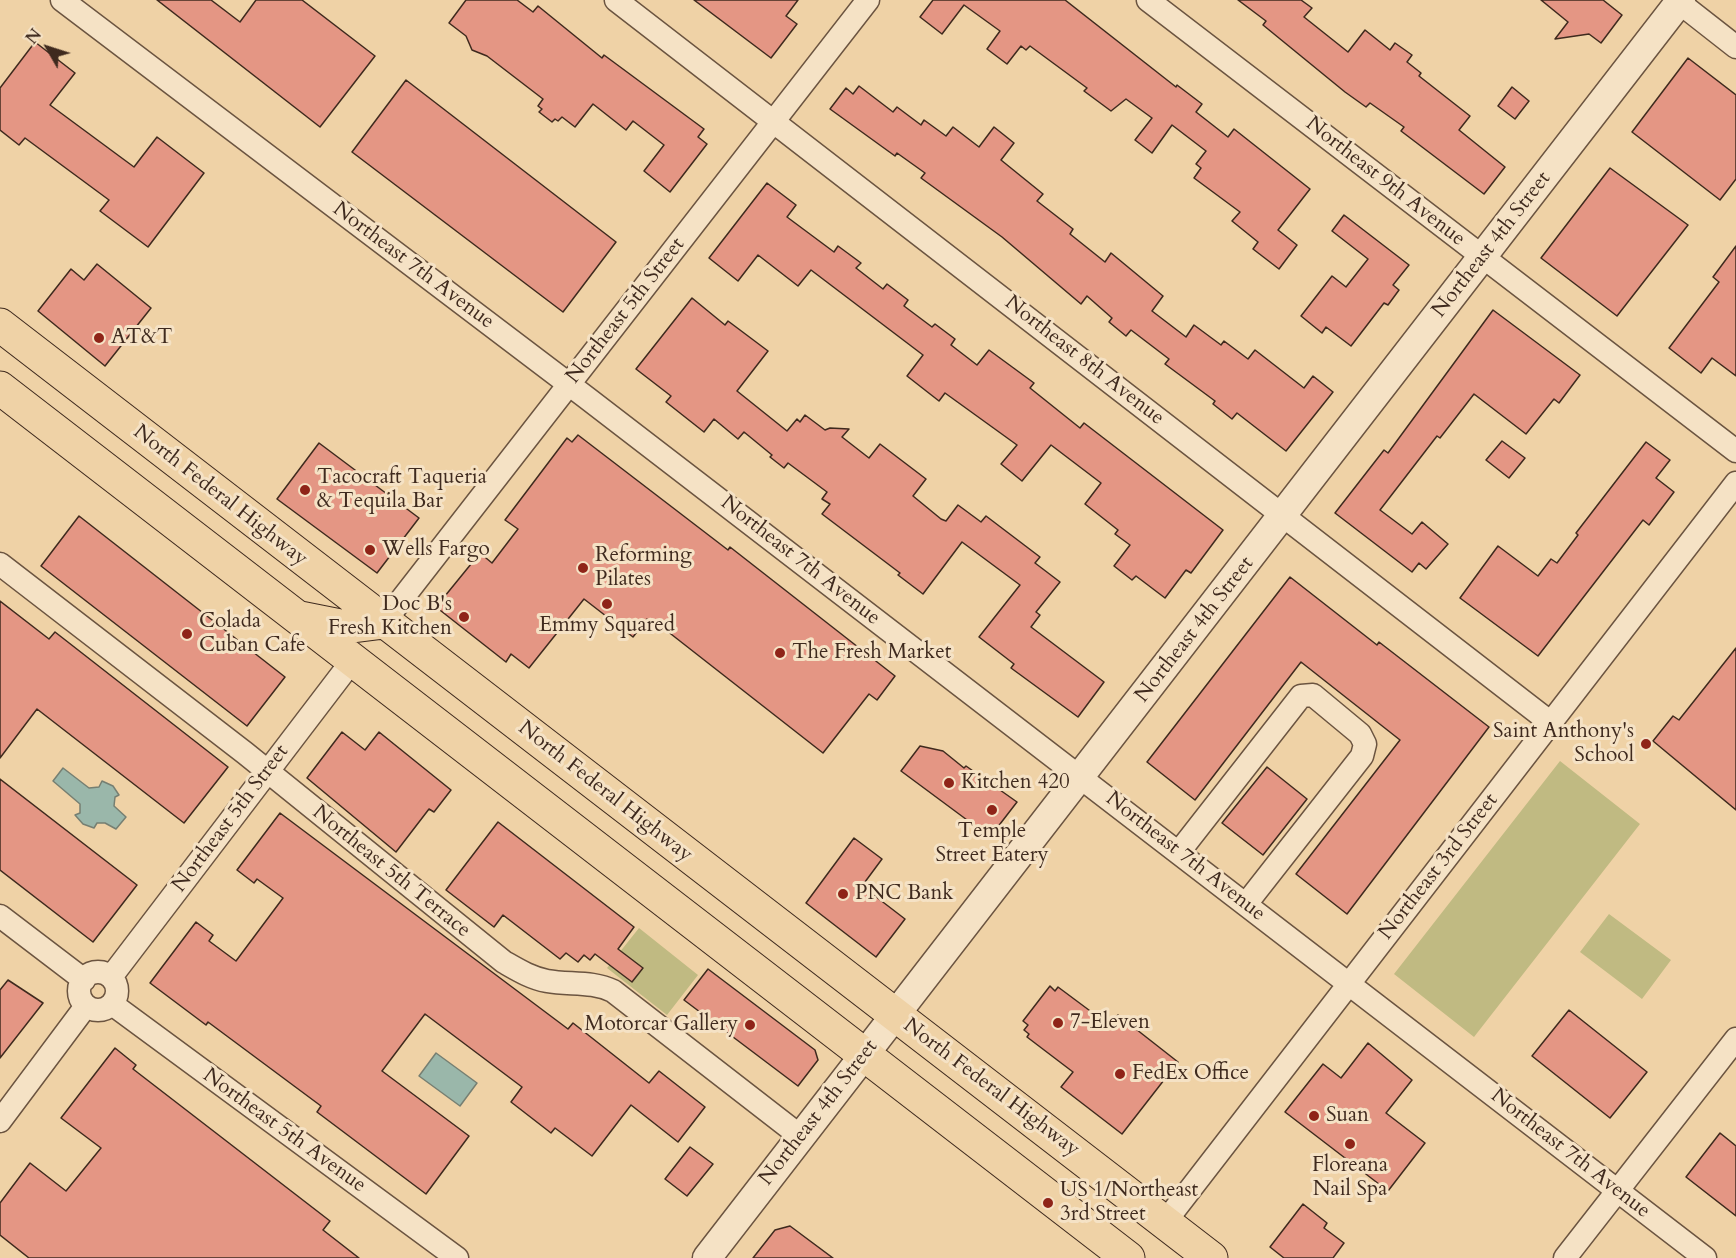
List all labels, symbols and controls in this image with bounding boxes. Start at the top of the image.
north arrow [18,18,78,78]
text: N [21,24,47,49]
street label: Northeast 9th Avenue [1300,112,1470,252]
street label: Northeast 4th Street [1427,167,1557,323]
street label: Northeast 7th Avenue [327,197,499,335]
street label: Northeast 5th Street [561,233,691,389]
street label: Northeast 8th Avenue [999,291,1169,431]
place label: AT&T [111,325,172,351]
marker: AT&T [92,331,106,345]
street label: North Federal Highway [128,420,312,572]
place label: Tacocraft Taqueria & Tequila Bar [317,465,487,515]
marker: Tacocraft Taqueria & Tequila Bar [298,483,312,497]
street label: Northeast 7th Avenue [715,491,885,631]
place label: Wells Fargo [382,537,490,563]
marker: Wells Fargo [363,543,377,557]
place label: Reforming Pilates [595,543,692,593]
street label: Northeast 4th Street [1130,552,1260,708]
marker: Reforming Pilates [576,561,590,575]
place label: Doc B's Fresh Kitchen [328,592,452,642]
marker: Emmy Squared [600,597,614,611]
place label: Colada Cuban Cafe [199,609,306,659]
marker: Doc B's Fresh Kitchen [457,610,471,624]
place label: Emmy Squared [539,613,675,639]
marker: Colada Cuban Cafe [180,627,194,641]
place label: The Fresh Market [792,640,951,666]
marker: The Fresh Market [773,646,787,660]
street label: North Federal Highway [513,716,697,868]
place label: Saint Anthony's School [1493,719,1634,769]
marker: Saint Anthony's School [1639,737,1653,751]
street label: Northeast 5th Street [167,740,295,898]
place label: Kitchen 420 [961,770,1070,796]
marker: Kitchen 420 [942,776,956,790]
street label: Northeast 7th Avenue [1100,787,1270,927]
street label: Northeast 3rd Street [1374,789,1504,945]
street label: Northeast 5th Terrace [307,801,475,943]
marker: Temple Street Eatery [985,803,999,817]
place label: Temple Street Eatery [935,819,1049,869]
place label: PNC Bank [855,881,954,907]
marker: PNC Bank [836,887,850,901]
place label: 7-Eleven [1070,1010,1150,1036]
place label: Motorcar Gallery [585,1012,738,1038]
street label: North Federal Highway [898,1013,1084,1163]
marker: 7-Eleven [1051,1016,1065,1030]
marker: Motorcar Gallery [743,1018,757,1032]
street label: Northeast 4th Street [754,1035,884,1191]
place label: FedEx Office [1132,1061,1249,1087]
street label: Northeast 5th Avenue [197,1063,371,1199]
marker: FedEx Office [1113,1067,1127,1081]
street label: Northeast 7th Avenue [1485,1084,1655,1224]
place label: Suan [1326,1103,1369,1129]
marker: Suan [1307,1109,1321,1123]
marker: Floreana Nail Spa [1343,1137,1357,1151]
place label: Floreana Nail Spa [1312,1153,1388,1203]
place label: US 1/Northeast 3rd Street [1060,1178,1198,1228]
marker: US 1/Northeast 3rd Street [1041,1196,1055,1210]

